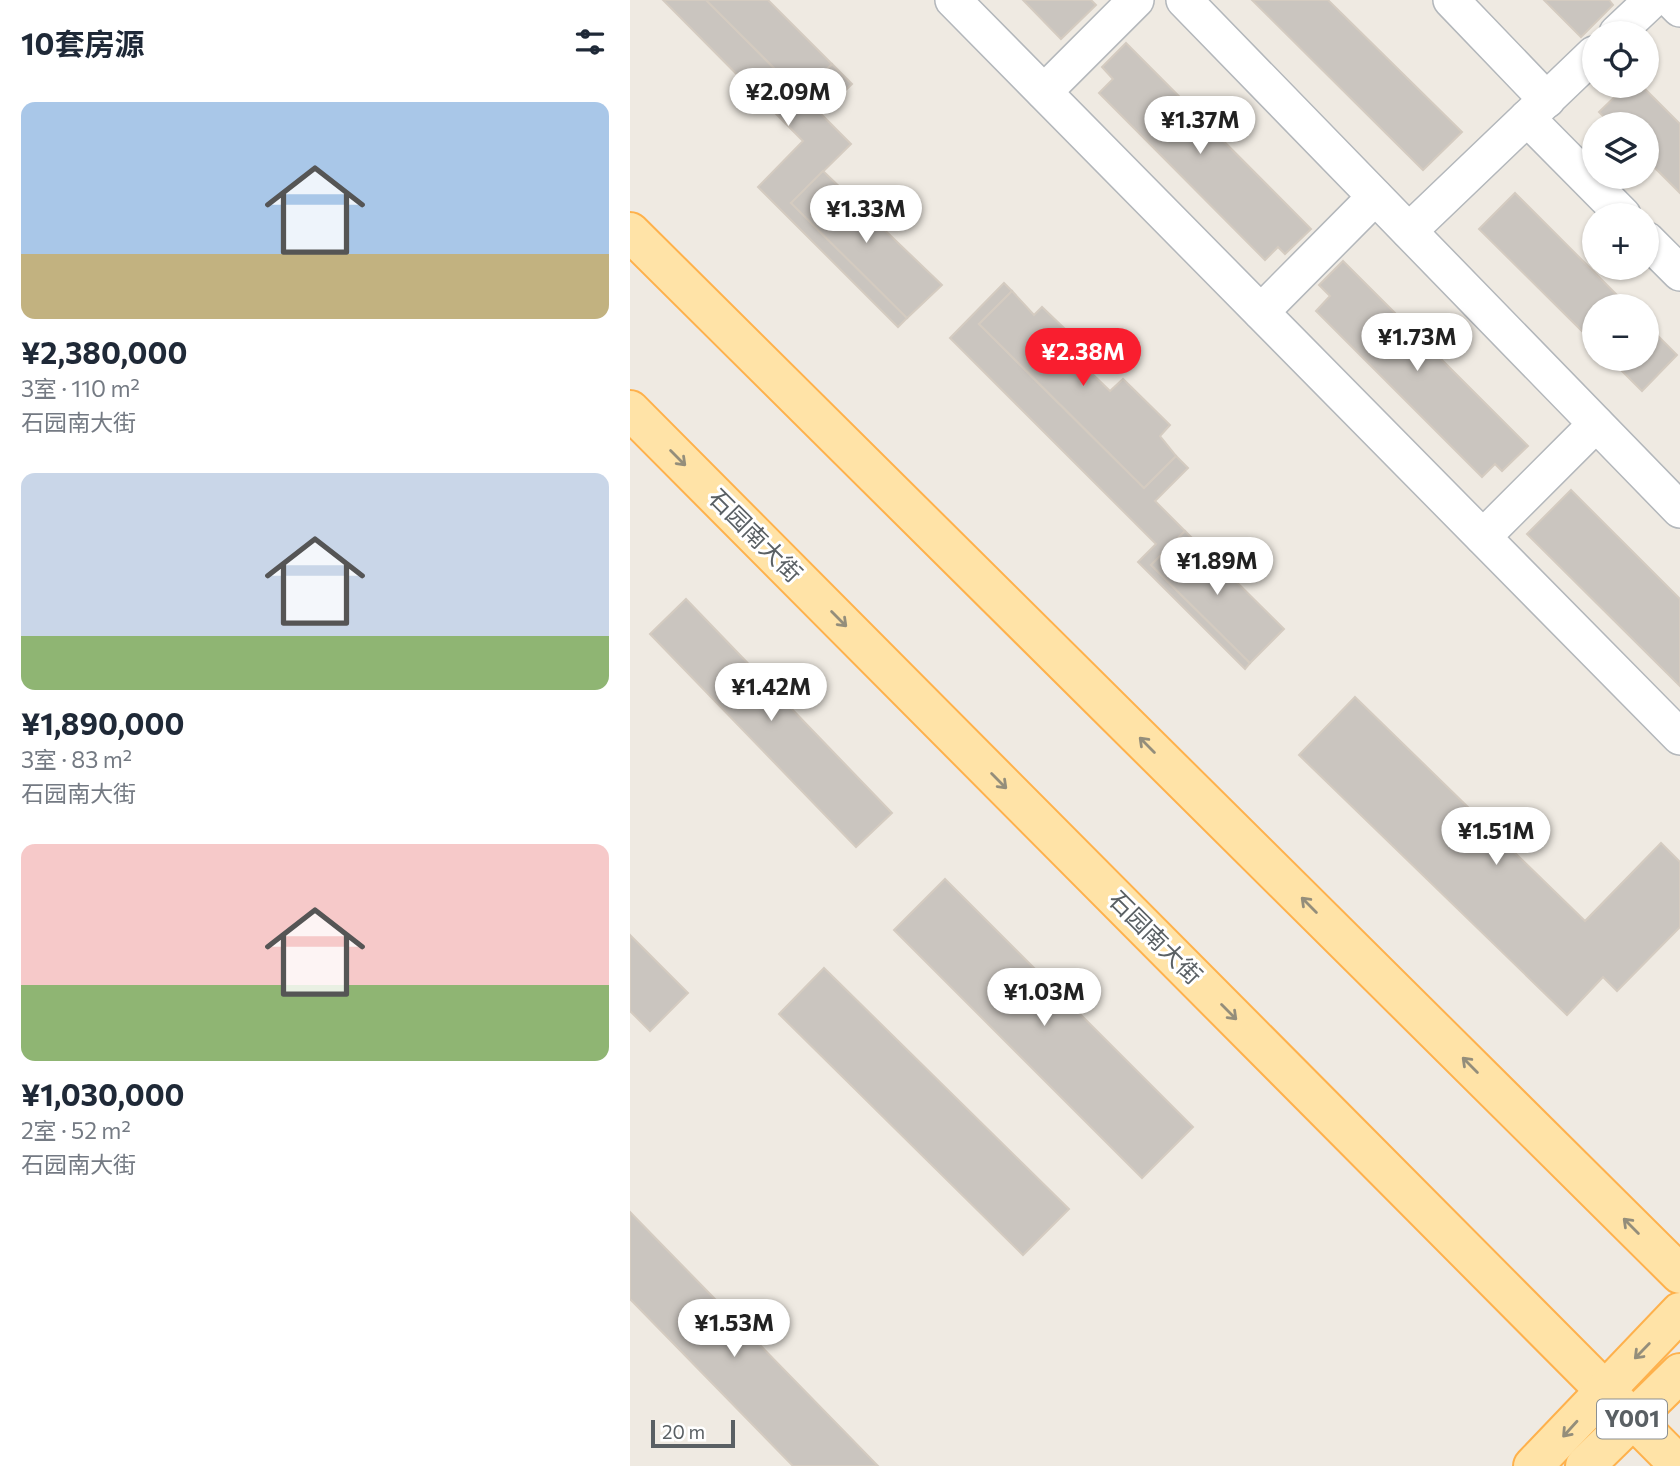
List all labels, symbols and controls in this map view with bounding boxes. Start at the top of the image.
map controls [1582,21,1659,371]
button: locate [1582,21,1659,98]
icon: filters [571,23,609,61]
text: 10套房源 [21,24,145,61]
pin: ¥2.09M [731,68,845,128]
text: ¥2.09M [745,77,831,105]
pin: ¥1.37M [1143,96,1257,156]
text: ¥1.37M [1160,105,1240,133]
button: layers [1582,112,1659,189]
icon: home [252,147,378,273]
pin: ¥1.33M [809,186,923,245]
text: ¥1.33M [826,194,906,222]
button: + [1582,203,1659,280]
button: − [1582,294,1659,371]
pin: ¥1.73M [1360,314,1474,373]
text: ¥1.73M [1377,322,1457,350]
pin: ¥2.38M [1026,328,1140,388]
text: ¥2,380,000 [21,333,187,370]
text: ¥2.38M [1041,337,1125,365]
text: 3室 · 110 m² [21,374,140,402]
text: 石园南大街 [21,408,136,436]
one-way arrow [669,449,686,466]
street label: 石园南大街 [703,482,809,588]
icon: home [252,518,378,644]
pin: ¥1.89M [1160,538,1274,597]
text: ¥1.89M [1176,546,1258,574]
one-way arrow [830,611,847,628]
pin: ¥1.42M [714,664,828,723]
text: ¥1.42M [731,672,811,700]
text: ¥1,890,000 [21,704,184,741]
one-way arrow [1139,737,1156,754]
text: 3室 · 83 m² [21,745,132,773]
one-way arrow [990,772,1007,789]
text: 石园南大街 [21,779,136,807]
pin: ¥1.51M [1439,808,1553,867]
text: ¥1.51M [1457,816,1535,844]
street label: 石园南大街 [1103,884,1209,990]
icon: home [252,889,378,1015]
one-way arrow [1300,897,1317,914]
pin: ¥1.03M [987,968,1101,1028]
text: ¥1.03M [1003,977,1085,1005]
one-way arrow [1220,1003,1237,1020]
one-way arrow [1462,1057,1479,1074]
text: ¥1,030,000 [21,1075,185,1112]
text: 2室 · 52 m² [21,1116,131,1144]
text: 石园南大街 [21,1150,136,1178]
one-way arrow [1623,1217,1640,1234]
pin: ¥1.53M [677,1300,791,1359]
text: ¥1.53M [694,1308,774,1336]
one-way arrow [1634,1342,1651,1359]
road number: Y001 [1597,1400,1667,1438]
scale bar [651,1417,735,1449]
text: 20 m [662,1420,705,1443]
one-way arrow [1562,1420,1578,1438]

